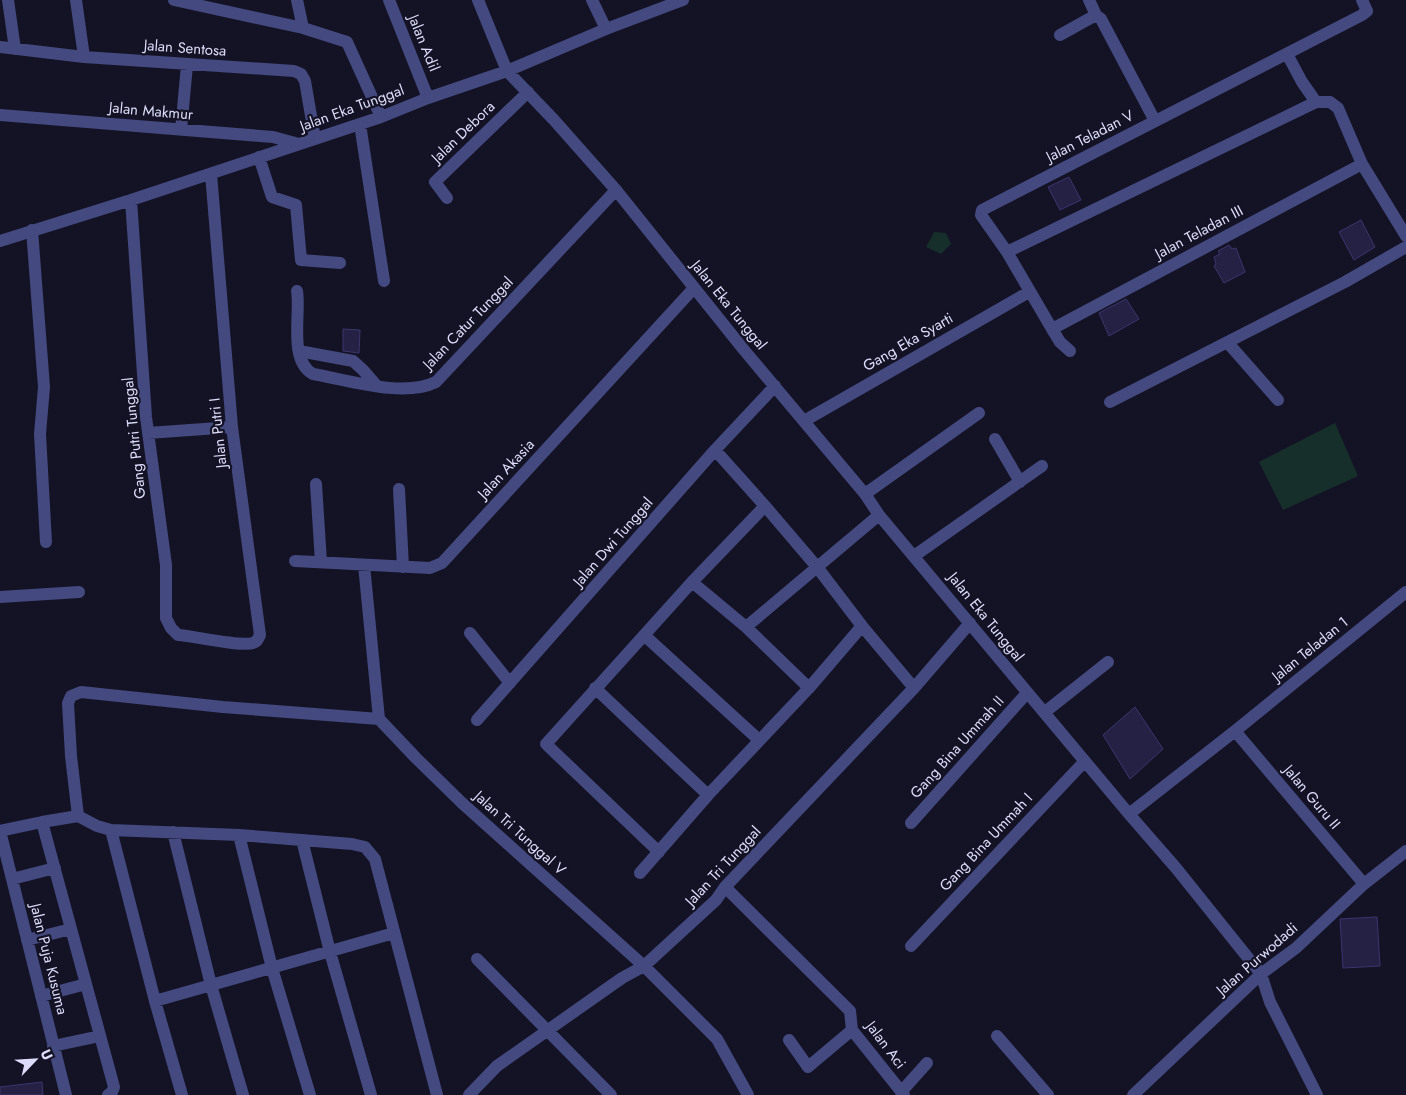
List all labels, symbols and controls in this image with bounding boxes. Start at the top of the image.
street label: Jalan Adil [402,9,445,75]
street label: Jalan Sentosa [141,34,227,62]
street label: Jalan Eka Tunggal [295,79,407,138]
street label: Jalan Makmur [106,96,195,126]
street label: Jalan Debora [425,96,500,169]
street label: Jalan Teladan V [1041,104,1138,168]
street label: Jalan Teladan III [1149,200,1247,265]
street label: Jalan Eka Tunggal [685,254,772,355]
street label: Jalan Catur Tunggal [416,272,518,376]
street label: Gang Eka Syarti [859,307,957,377]
street label: Gang Putri Tunggal [117,376,151,500]
street label: Jalan Putri I [203,397,233,471]
street label: Jalan Akasia [471,434,540,505]
street label: Jalan Dwi Tunggal [567,492,658,593]
street label: Jalan Eka Tunggal [942,566,1029,667]
street label: Jalan Teladan 1 [1266,611,1353,688]
street label: Gang Bina Ummah II [905,691,1009,803]
street label: Jalan Guru II [1277,758,1346,834]
street label: Jalan Tri Tunggal V [468,784,571,880]
street label: Gang Bina Ummah I [934,788,1038,896]
street label: Jalan Tri Tunggal [679,821,766,912]
street label: Jalan Puja Kusuma [24,899,73,1017]
street label: Jalan Purwodadi [1210,917,1303,1002]
street label: Jalan Aci [860,1015,911,1074]
north arrow [10,1035,60,1085]
text: U [36,1046,58,1063]

